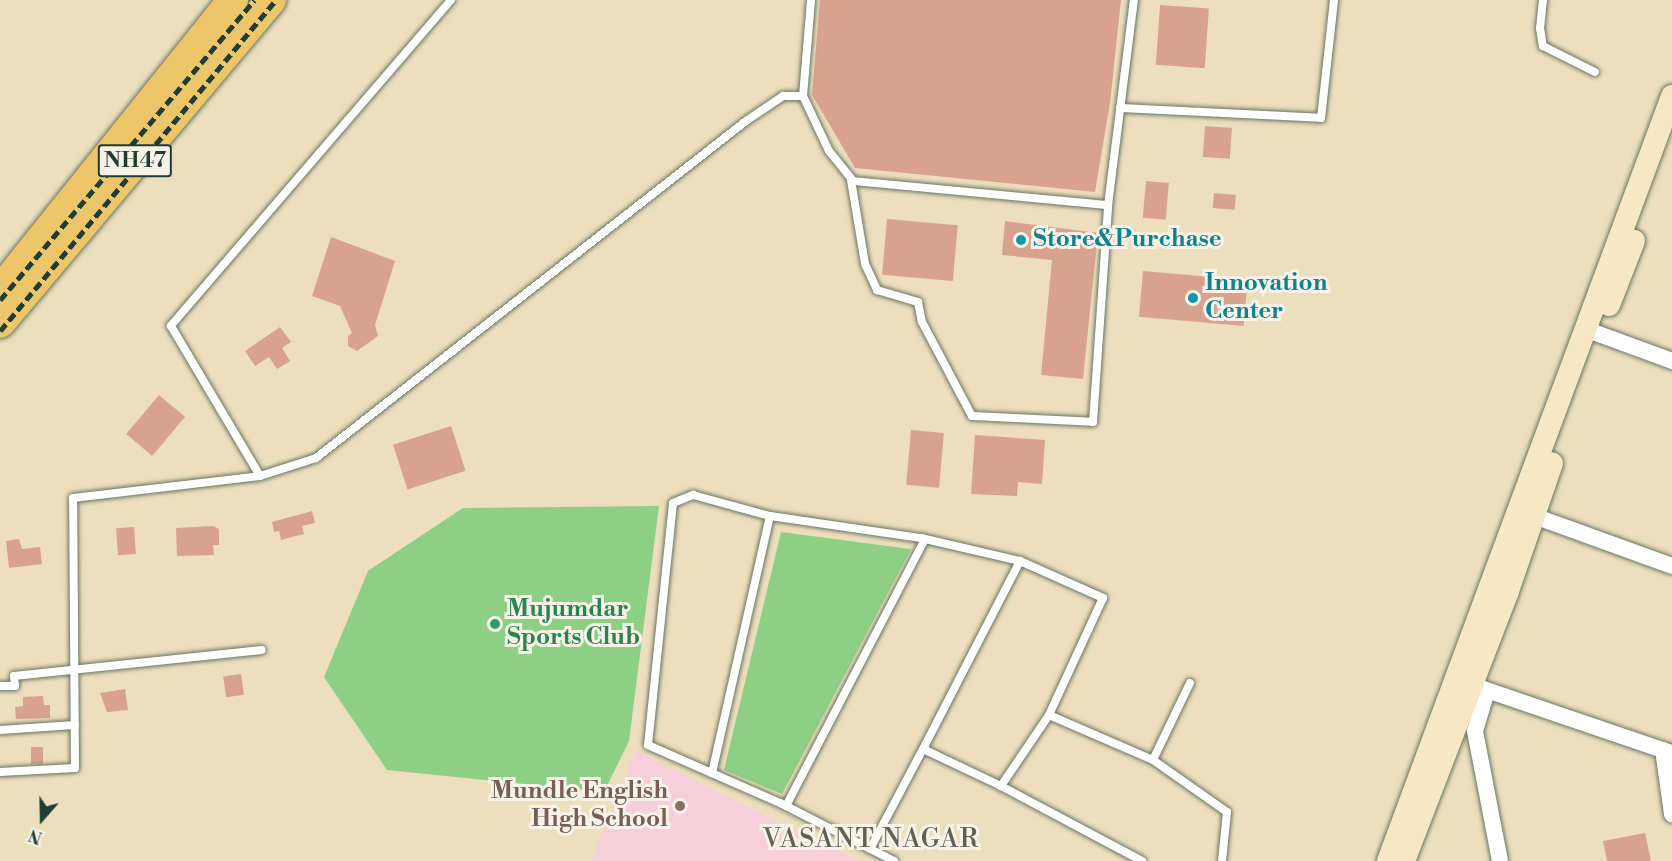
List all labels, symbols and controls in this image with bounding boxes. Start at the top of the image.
road number: NH47 [98,142,172,180]
place label: Store&Purchase [1033,226,1222,254]
marker: Store&Purchase [1014,233,1028,247]
place label: Innovation Center [1205,270,1327,326]
marker: Innovation Center [1186,291,1200,305]
place label: Mujumdar Sports Club [507,596,640,652]
marker: Mujumdar Sports Club [488,617,502,631]
place label: Mundle English High School [491,778,668,834]
north arrow [12,789,72,849]
marker: Mundle English High School [673,799,687,813]
text: N [26,824,45,847]
district label: VASANT NAGAR [763,824,979,856]

